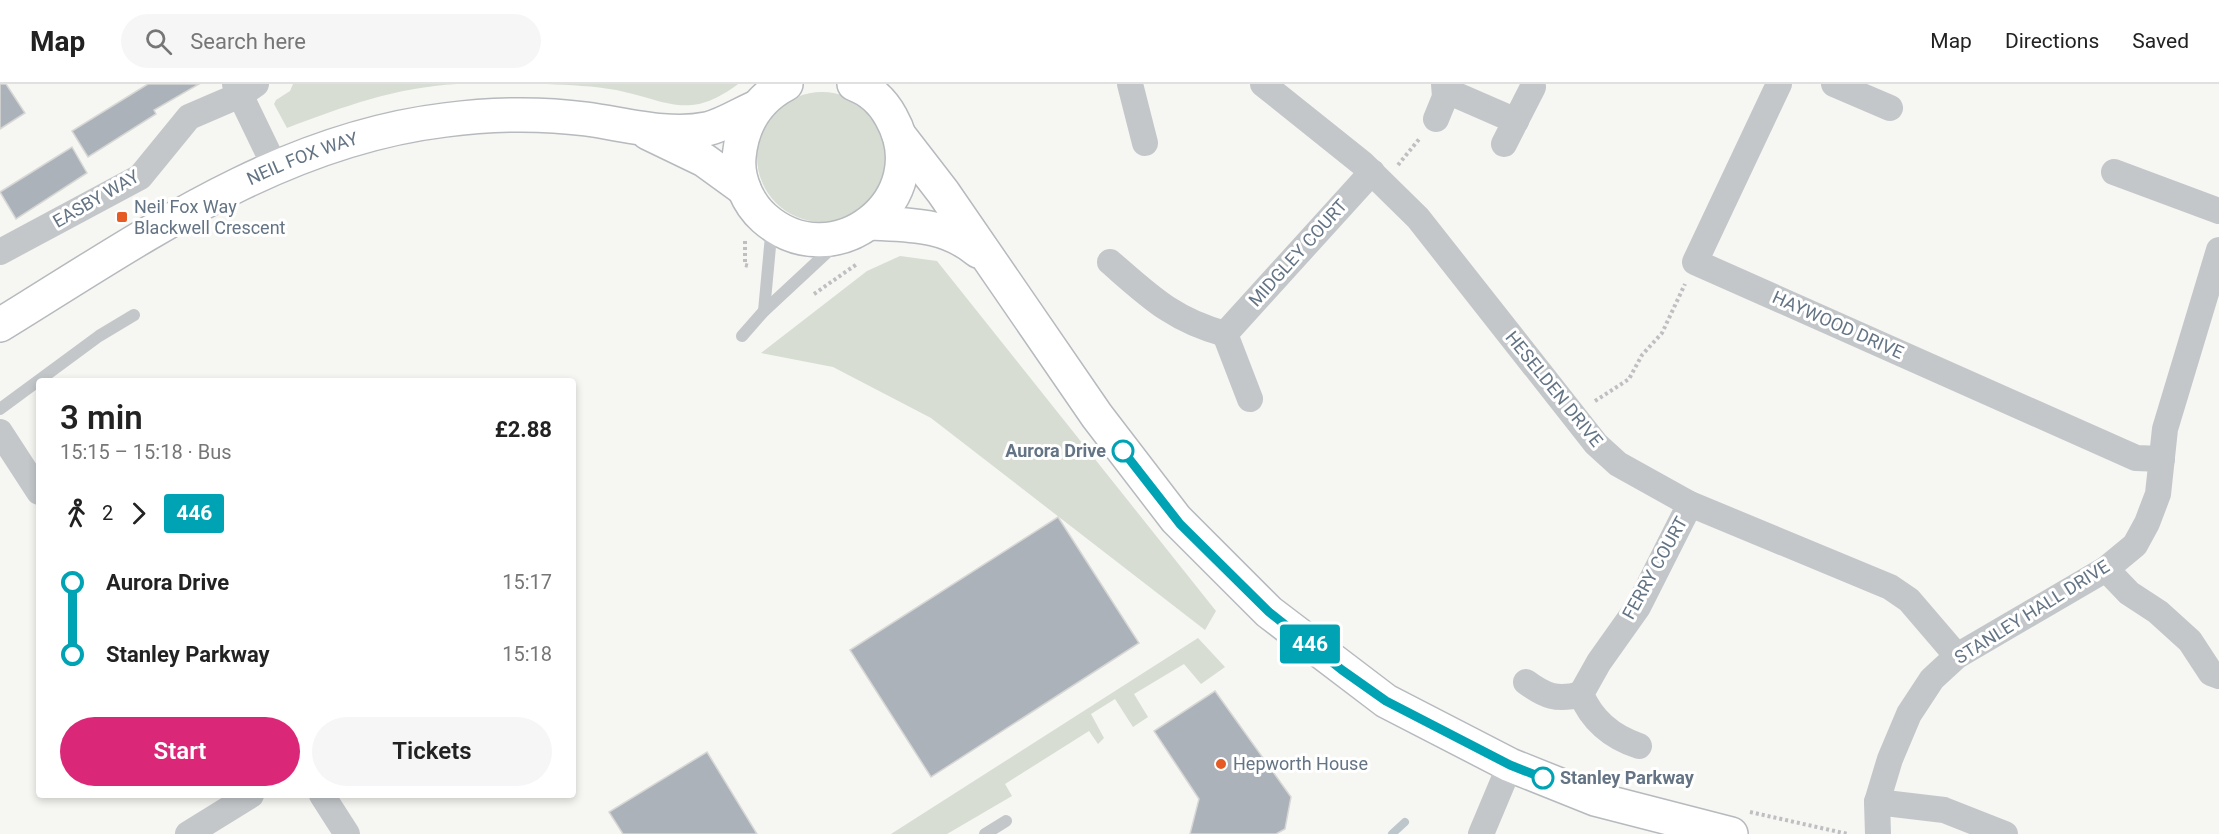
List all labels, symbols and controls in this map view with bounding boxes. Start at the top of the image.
search box [121,14,541,68]
text: Map [30,25,85,58]
icon: search [142,25,175,58]
text: Search here [190,29,306,54]
text: Map [1930,29,1972,53]
text: Directions [2005,29,2099,53]
text: Saved [2132,29,2189,53]
street label: NEIL FOX WAY [243,127,360,189]
street label: EASBY WAY [49,165,143,232]
street label: MIDGLEY COURT [1244,195,1351,311]
place label: Neil Fox Way Blackwell Crescent [134,196,286,238]
marker: Neil Fox Way Blackwell Crescent [115,210,129,224]
street label: HAYWOOD DRIVE [1769,286,1907,363]
street label: HESELDEN DRIVE [1501,327,1607,451]
text: 3 min [60,398,143,437]
text: £2.88 [495,417,552,442]
text: 15:15 – 15:18 · Bus [60,440,232,464]
place label: Aurora Drive [1005,440,1106,461]
marker: Aurora Drive [1112,440,1134,462]
icon: walk [60,497,93,530]
icon: forward [122,497,155,530]
text: 2 [102,501,113,525]
text: 446 [176,501,212,525]
street label: FERRY COURT [1618,513,1692,623]
street label: STANLEY HALL DRIVE [1950,555,2113,668]
text: Aurora Drive [106,570,229,595]
text: 15:17 [502,570,552,594]
line badge: 446 [1276,624,1344,664]
text: 446 [1292,632,1328,656]
text: Stanley Parkway [106,642,270,667]
text: 15:18 [502,642,552,666]
button: Start [60,717,300,786]
button: Tickets [312,717,552,786]
place label: Hepworth House [1233,753,1368,774]
marker: Hepworth House [1214,757,1228,771]
marker: Stanley Parkway [1532,767,1554,789]
place label: Stanley Parkway [1560,767,1695,788]

